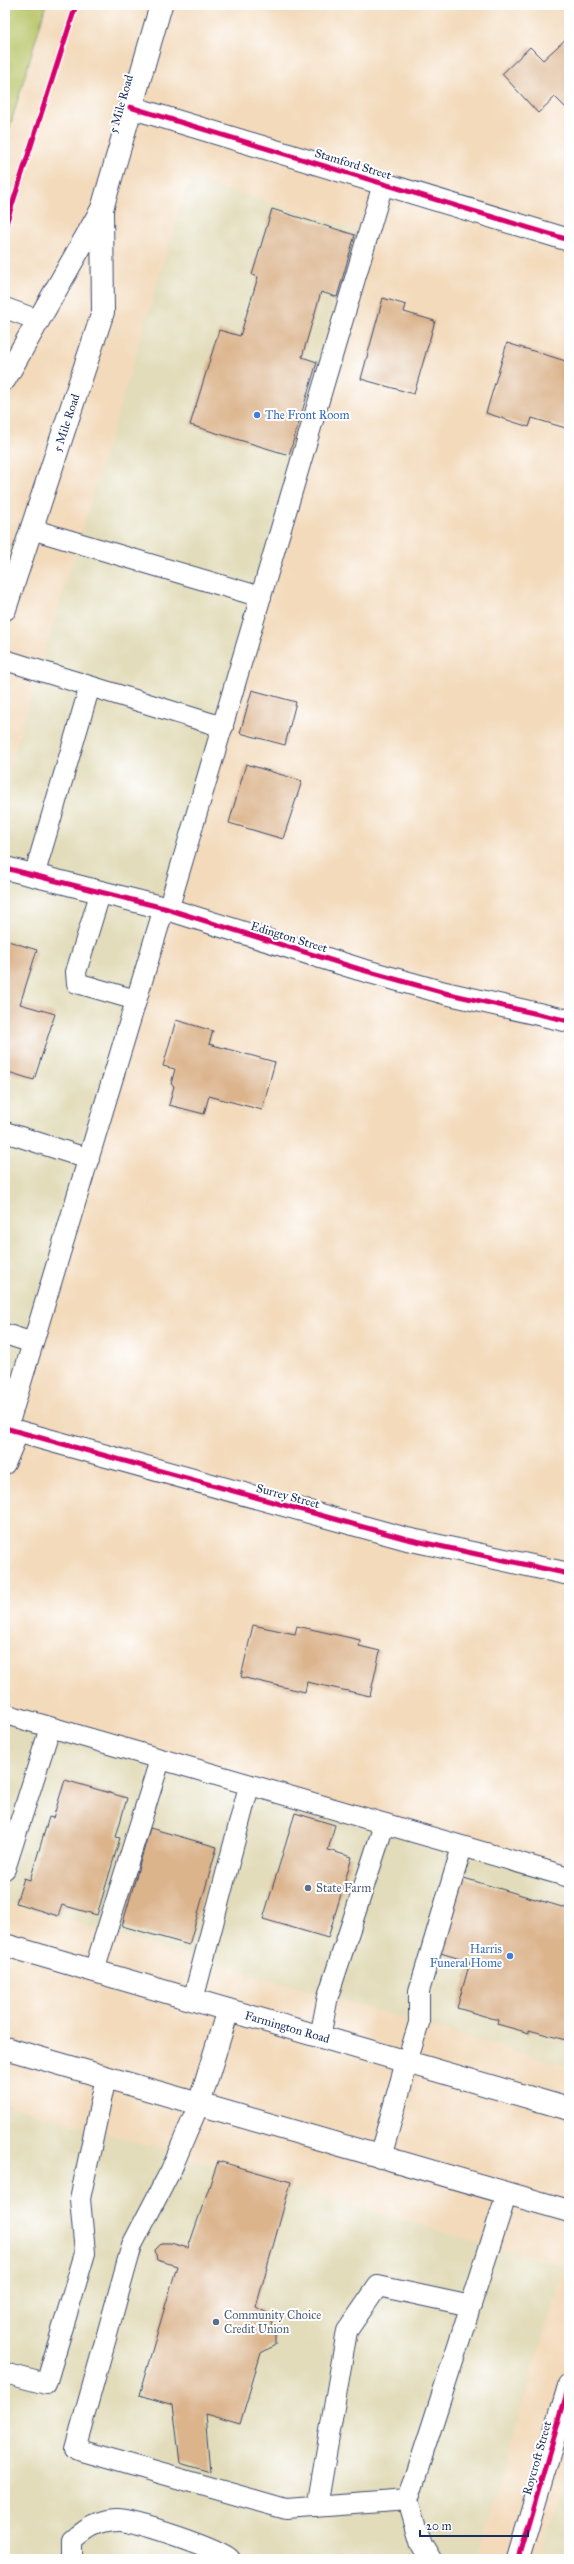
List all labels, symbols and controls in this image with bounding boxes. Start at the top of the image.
street label: 5 Mile Road [106,73,136,135]
street label: Stamford Street [313,146,394,182]
street label: 5 Mile Road [50,392,83,454]
place label: The Front Room [265,408,350,422]
marker: The Front Room [252,410,262,420]
street label: Edington Street [249,919,330,956]
street label: Surrey Street [255,1481,322,1511]
place label: State Farm [316,1881,371,1895]
marker: State Farm [303,1883,313,1893]
place label: Harris Funeral Home [430,1942,502,1970]
marker: Harris Funeral Home [505,1951,515,1961]
street label: Farmington Road [243,2008,331,2046]
place label: Community Choice Credit Union [224,2308,321,2336]
marker: Community Choice Credit Union [211,2317,221,2327]
street label: Roycroft Street [520,2419,554,2497]
scale bar [420,2512,528,2538]
text: 20 m [426,2519,452,2533]

